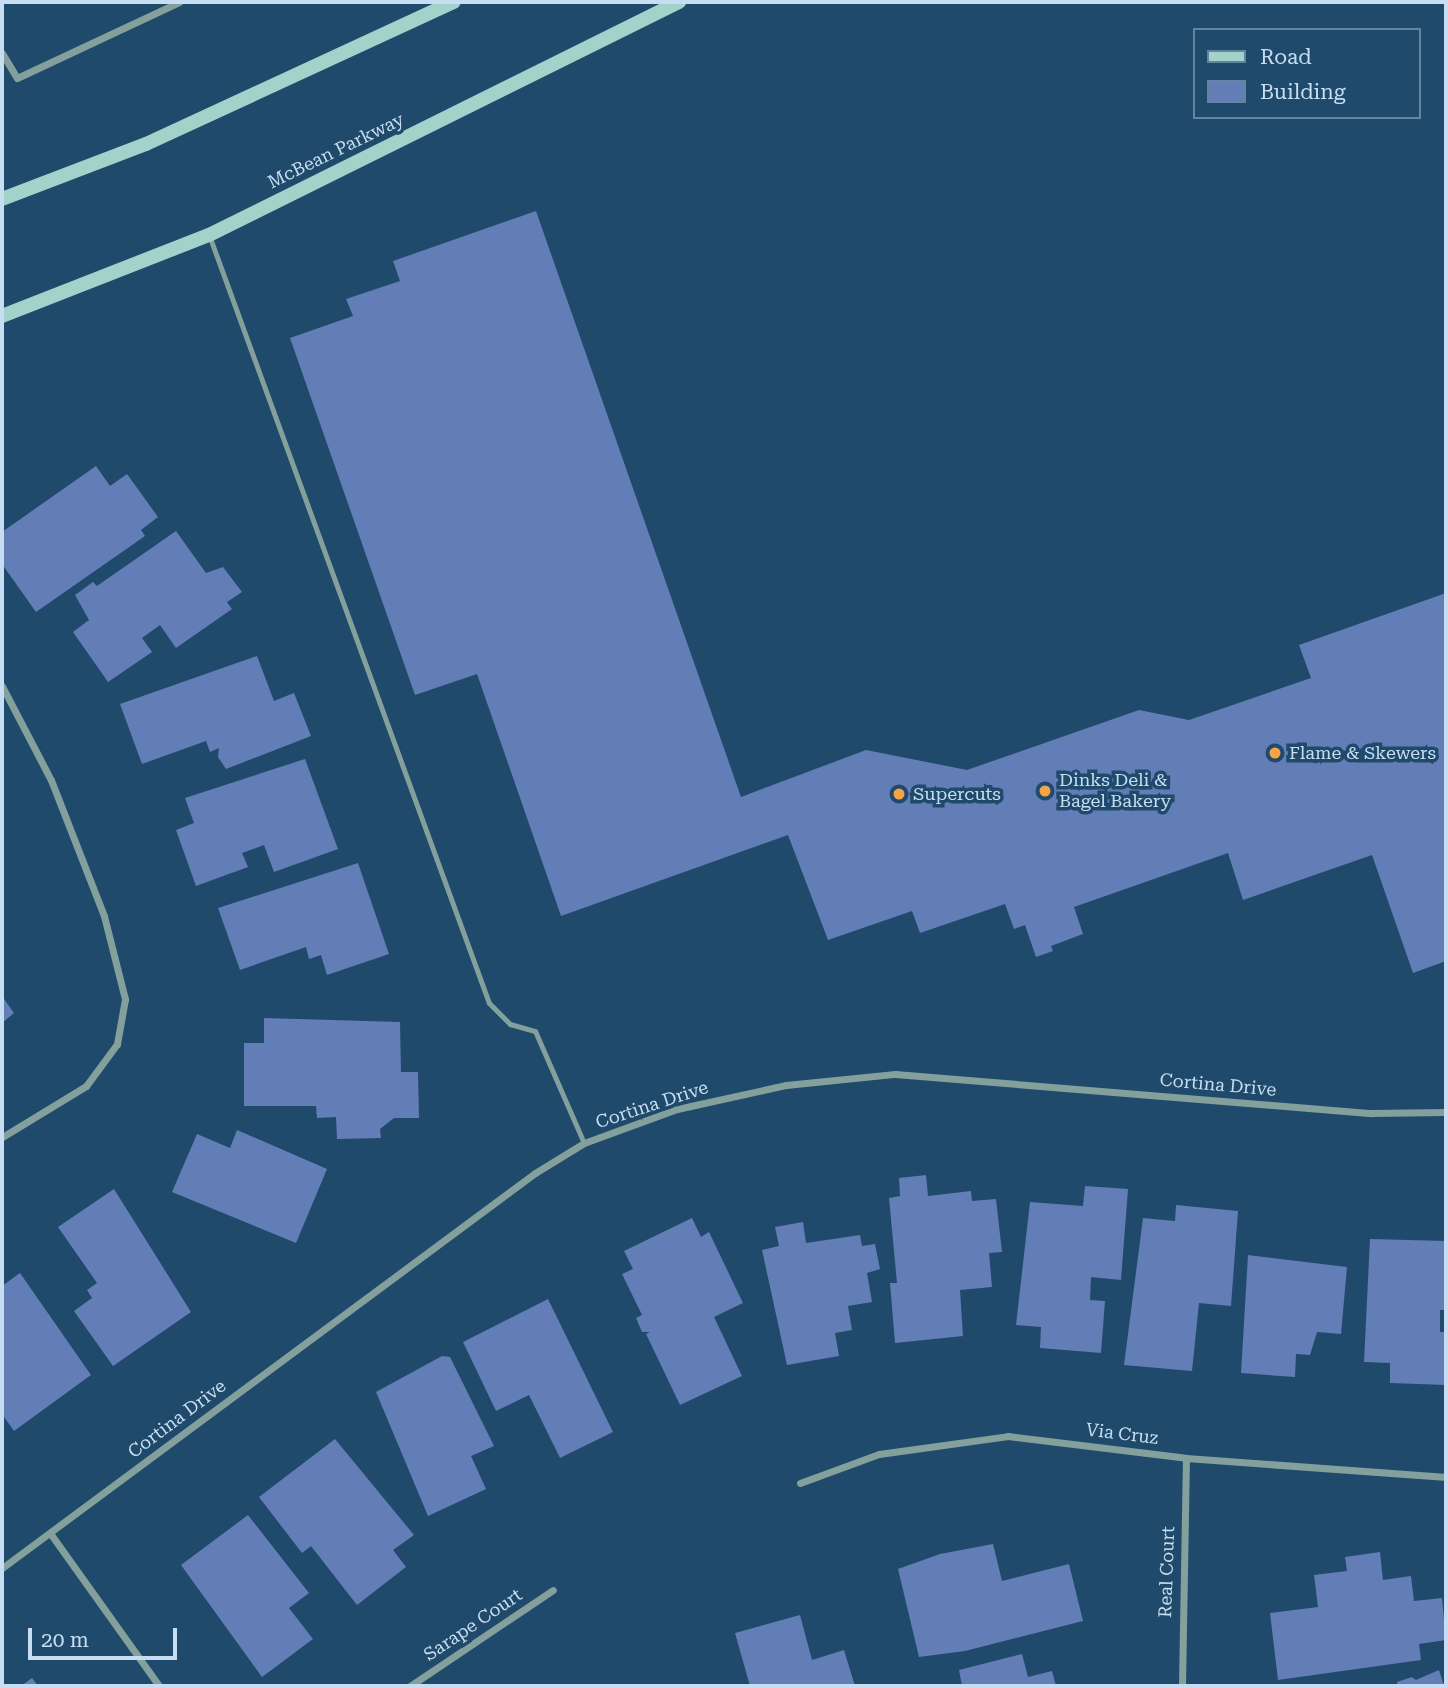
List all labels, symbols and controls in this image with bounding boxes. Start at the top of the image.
legend [1192,28,1420,119]
text: Road [1260,45,1312,69]
text: Building [1260,80,1346,104]
street label: McBean Parkway [264,109,408,193]
place label: Flame & Skewers [1289,742,1436,764]
marker: Flame & Skewers [1267,745,1283,761]
place label: Dinks Deli & Bagel Bakery [1059,770,1171,812]
place label: Supercuts [913,783,1001,805]
marker: Dinks Deli & Bagel Bakery [1037,783,1053,799]
marker: Supercuts [891,786,907,802]
street label: Cortina Drive [1159,1069,1277,1101]
street label: Cortina Drive [593,1077,711,1133]
street label: Cortina Drive [124,1375,230,1463]
street label: Via Cruz [1085,1419,1159,1449]
street label: Real Court [1155,1526,1179,1618]
street label: Sarape Court [420,1584,526,1666]
scale bar [32,1614,180,1658]
text: 20 m [41,1628,89,1652]

